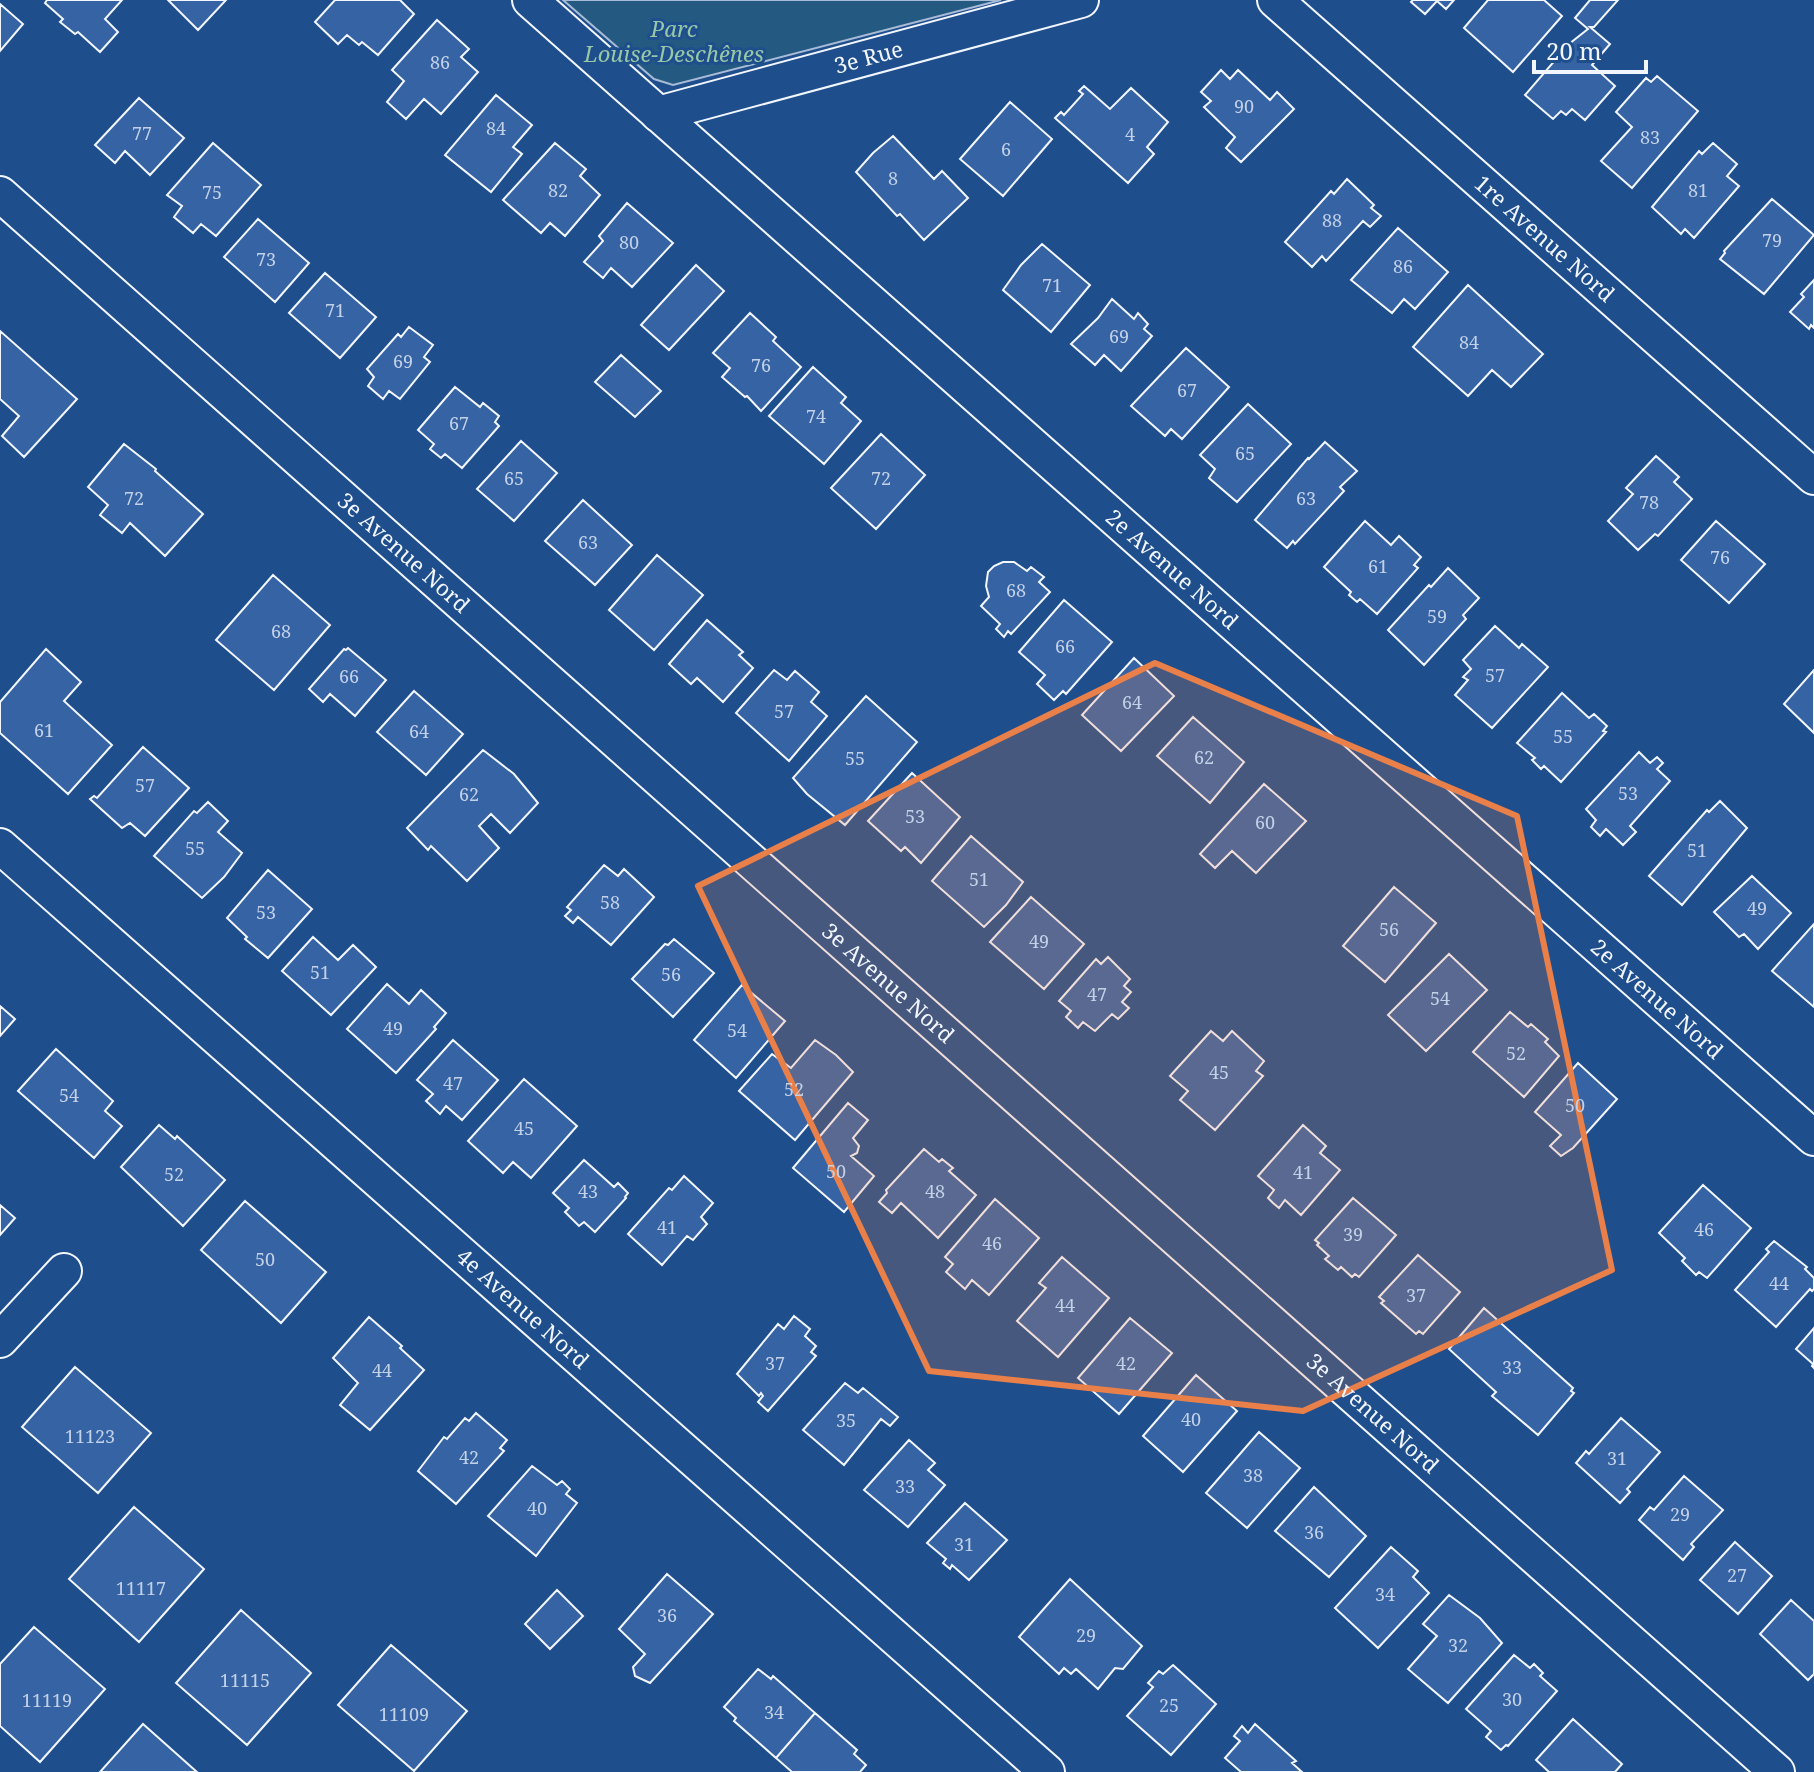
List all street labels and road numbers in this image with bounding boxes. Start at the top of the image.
street label: 3e Rue [831,33,906,80]
street label: 1re Avenue Nord [1469,168,1622,308]
street label: 3e Avenue Nord [332,485,477,619]
street label: 2e Avenue Nord [1100,502,1246,635]
street label: 3e Avenue Nord [816,915,962,1049]
street label: 2e Avenue Nord [1585,931,1731,1065]
street label: 4e Avenue Nord [451,1241,597,1375]
street label: 3e Avenue Nord [1301,1345,1447,1480]

